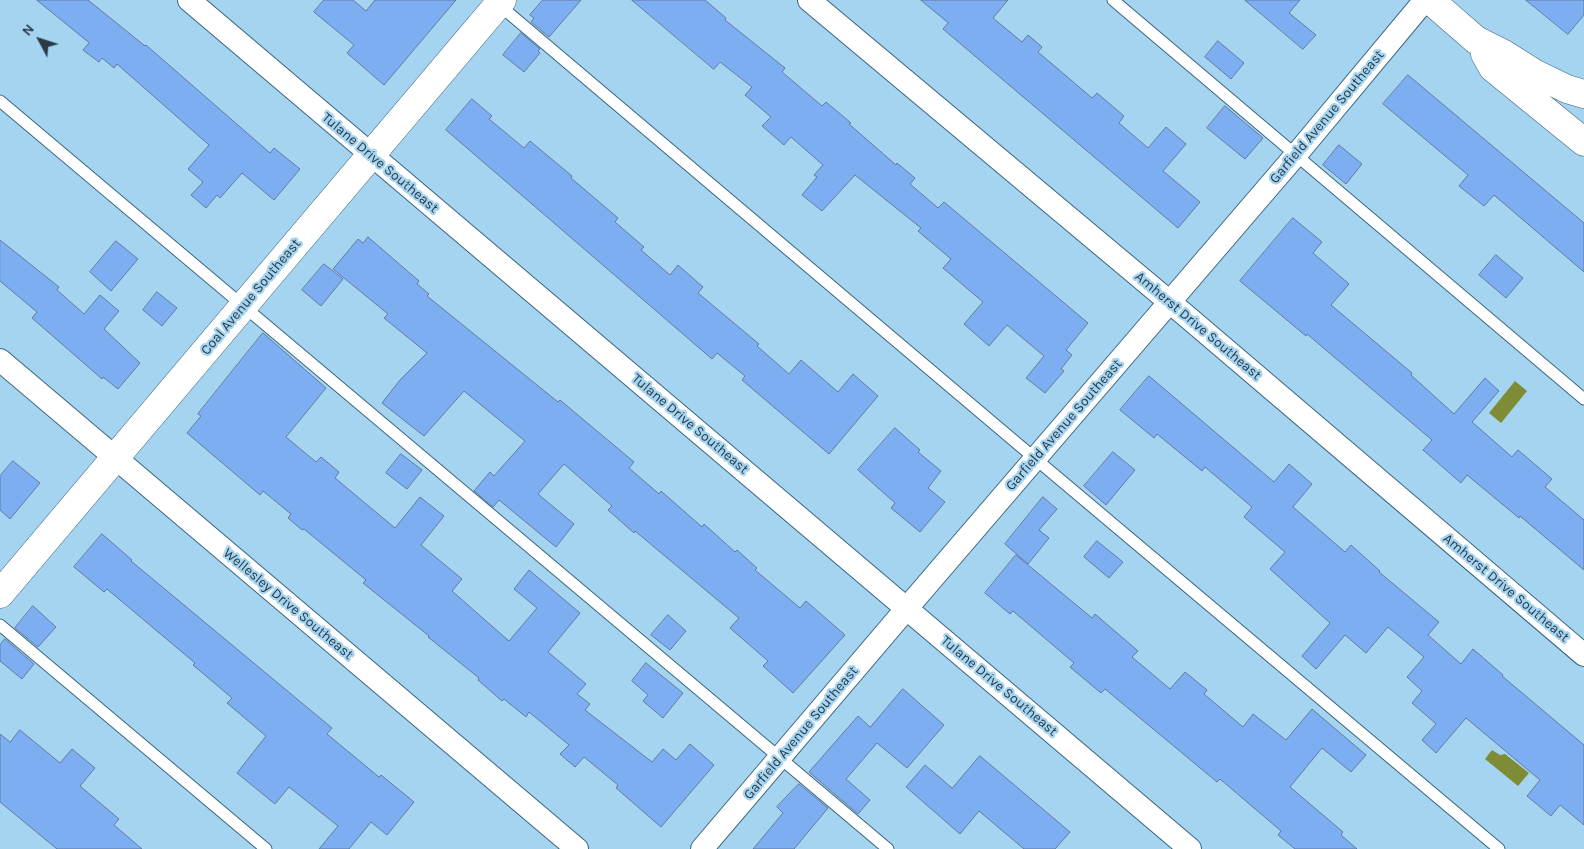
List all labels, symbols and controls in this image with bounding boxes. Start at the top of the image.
north arrow [15,15,65,65]
text: N [18,21,38,39]
street label: Garfield Avenue Southeast [1266,47,1388,187]
street label: Tulane Drive Southeast [318,109,442,217]
street label: Coal Avenue Southeast [198,236,304,358]
street label: Amherst Drive Southeast [1131,268,1265,384]
street label: Garfield Avenue Southeast [1002,356,1126,494]
street label: Tulane Drive Southeast [628,370,752,478]
street label: Amherst Drive Southeast [1439,530,1573,646]
street label: Wellesley Drive Southeast [220,545,356,663]
street label: Tulane Drive Southeast [937,632,1061,740]
street label: Garfield Avenue Southeast [740,663,862,803]

